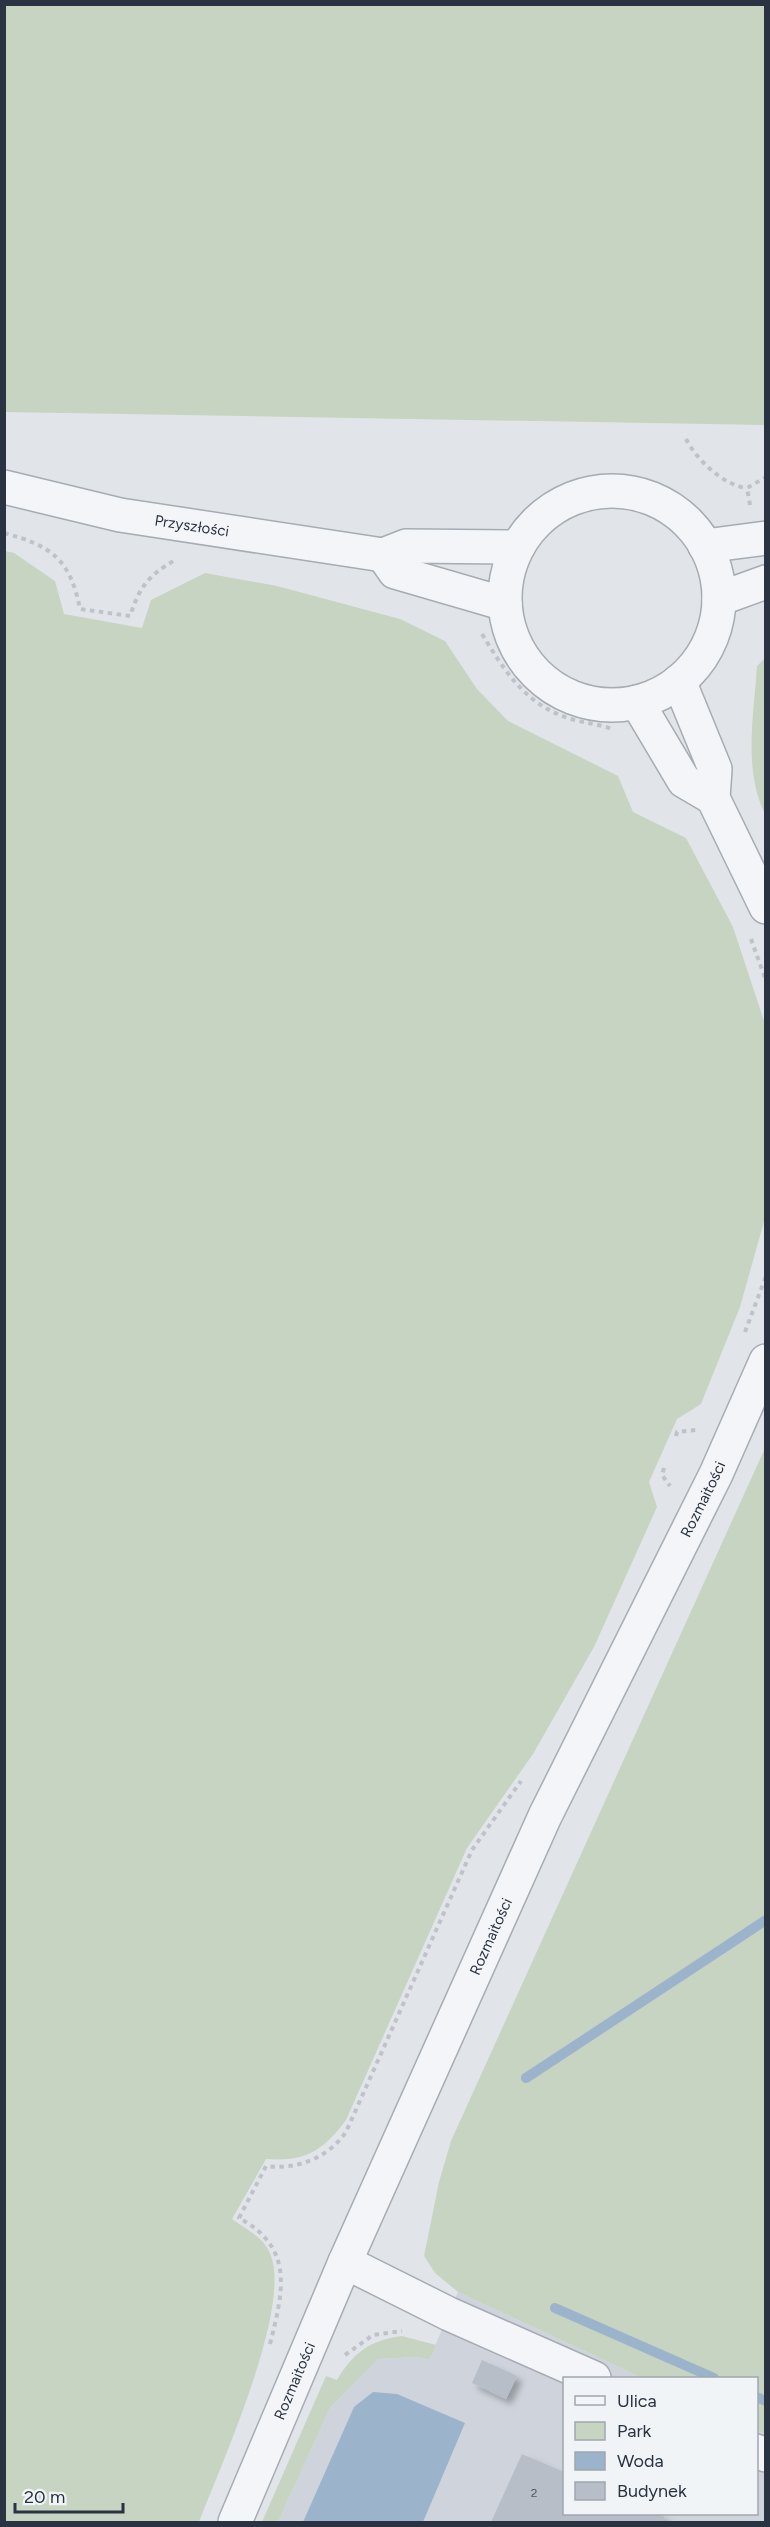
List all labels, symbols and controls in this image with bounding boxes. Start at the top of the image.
street label: Przyszłości [153,511,230,540]
street label: Rozmaitości [677,1459,729,1540]
street label: Rozmaitości [466,1895,516,1978]
street label: Rozmaitości [270,2340,319,2423]
legend [563,2377,758,2515]
text: Ulica [617,2390,657,2412]
text: Park [617,2420,652,2442]
text: Woda [617,2450,664,2472]
scale bar [15,2476,123,2514]
text: Budynek [617,2480,687,2502]
text: 20 m [24,2486,65,2508]
house number: 2 [531,2486,537,2500]

